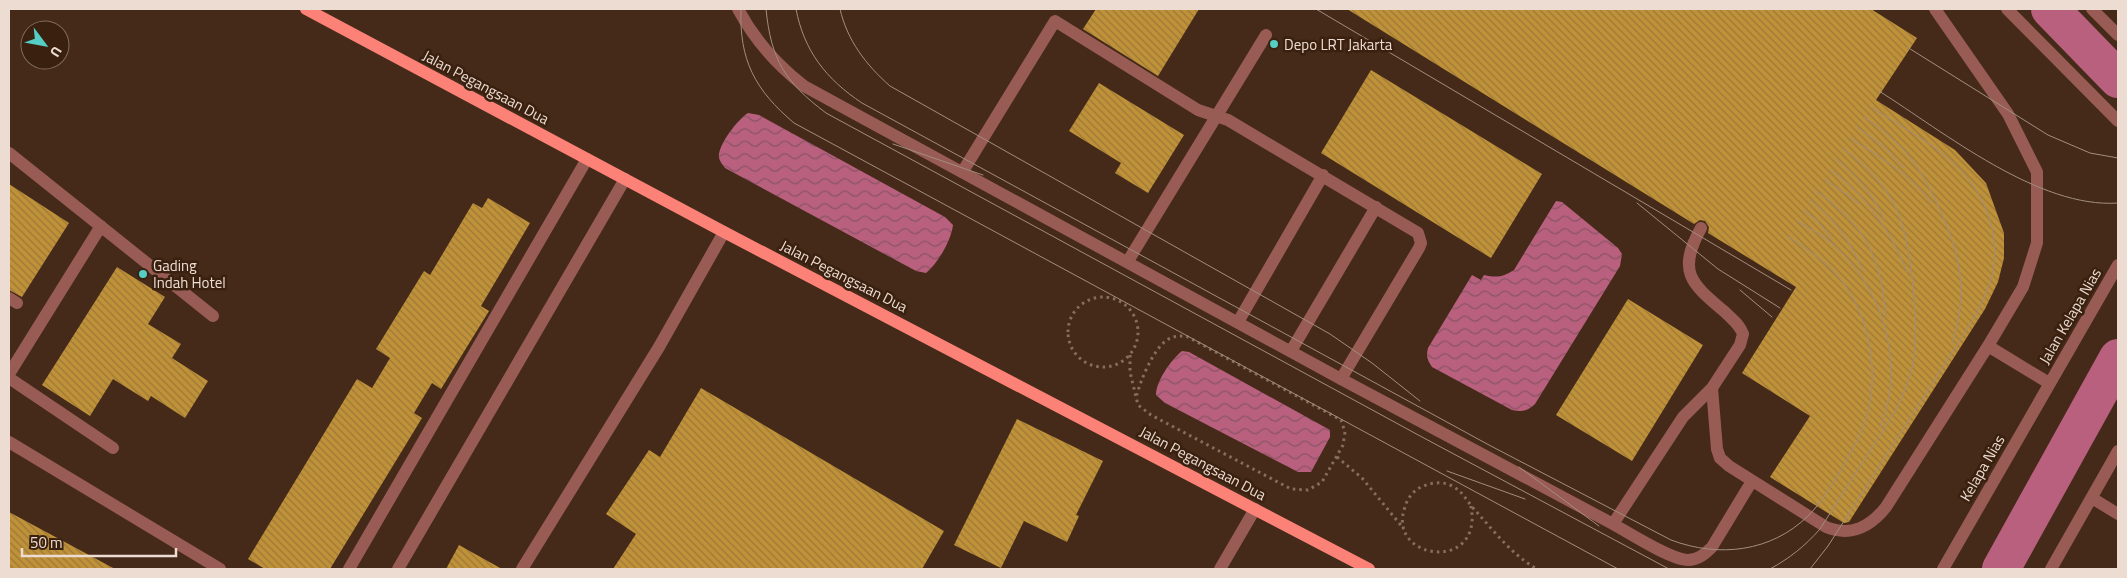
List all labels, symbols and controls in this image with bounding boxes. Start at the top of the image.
north arrow [20,20,70,70]
place label: Depo LRT Jakarta [1284,33,1393,56]
marker: Depo LRT Jakarta [1268,38,1280,50]
text: U [45,43,68,62]
street label: Jalan Pegangsaan Dua [419,44,554,130]
street label: Jalan Pegangsaan Dua [776,234,912,318]
place label: Gading Indah Hotel [153,254,226,294]
street label: Jalan Kelapa Nias [2033,264,2107,368]
marker: Gading Indah Hotel [137,268,149,280]
street label: Jalan Pegangsaan Dua [1136,420,1271,506]
street label: Kelapa Nias [1954,430,2010,506]
scale bar [22,526,176,558]
text: 50 m [30,531,63,554]

